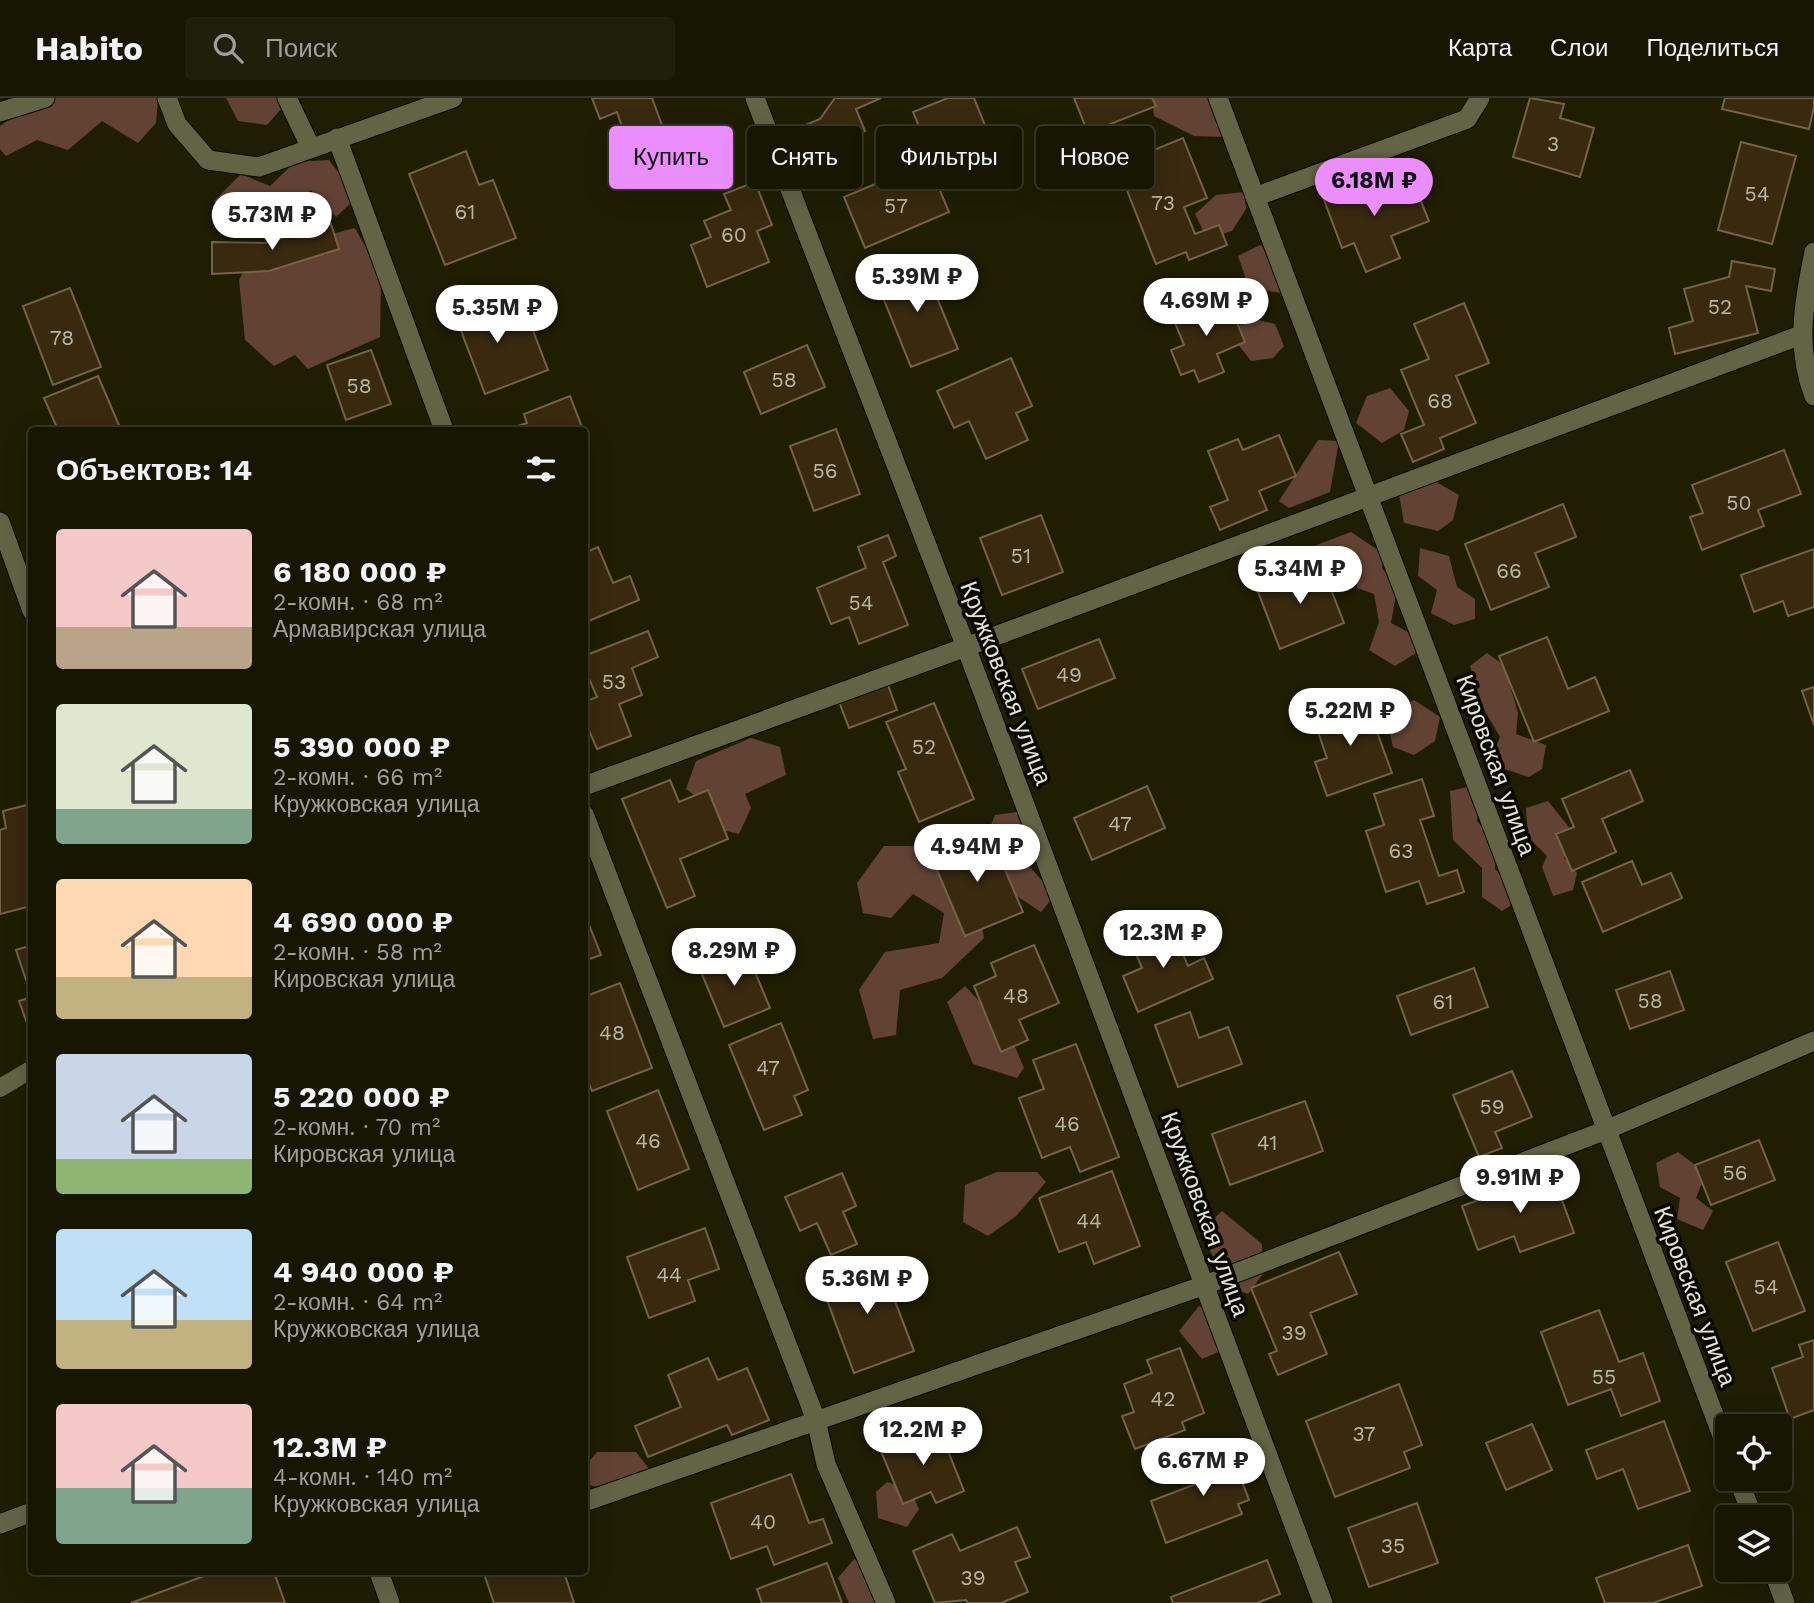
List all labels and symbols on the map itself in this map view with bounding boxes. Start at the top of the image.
house number: 3 [1547,131,1559,156]
pin: 6.18M ₽ [1309,158,1439,218]
house number: 54 [1744,181,1770,206]
house number: 73 [1151,190,1175,215]
pin: 5.73M ₽ [207,192,337,252]
house number: 57 [884,193,908,218]
house number: 61 [455,199,475,224]
house number: 60 [721,222,747,247]
pin: 5.39M ₽ [852,254,982,314]
pin: 4.69M ₽ [1141,278,1271,338]
pin: 5.35M ₽ [432,286,562,345]
house number: 52 [1708,294,1732,319]
house number: 78 [50,325,74,350]
house number: 58 [771,367,797,392]
house number: 58 [346,373,372,398]
house number: 68 [1427,388,1453,413]
house number: 56 [813,458,838,483]
house number: 50 [1726,490,1752,515]
house number: 51 [1011,543,1031,568]
pin: 5.34M ₽ [1235,546,1365,606]
house number: 66 [1496,558,1522,583]
street label: Кружковская улица [954,577,1058,789]
house number: 54 [848,590,874,615]
house number: 49 [1056,662,1082,687]
house number: 53 [602,669,626,694]
street label: Кировская улица [1450,671,1542,860]
pin: 5.22M ₽ [1285,688,1415,748]
house number: 52 [912,734,936,759]
house number: 47 [1108,811,1132,836]
pin: 4.94M ₽ [912,824,1042,884]
house number: 63 [1388,838,1414,863]
pin: 12.3M ₽ [1098,910,1228,970]
pin: 8.29M ₽ [669,928,799,988]
house number: 48 [1003,983,1029,1008]
house number: 58 [1637,988,1663,1013]
house number: 61 [1433,989,1453,1014]
house number: 48 [599,1020,625,1045]
house number: 47 [756,1055,780,1080]
house number: 59 [1479,1094,1505,1119]
street label: Кружковская улица [1155,1108,1255,1321]
house number: 46 [1054,1111,1080,1136]
house number: 46 [635,1128,661,1153]
house number: 41 [1257,1130,1277,1155]
pin: 9.91M ₽ [1455,1156,1585,1215]
house number: 56 [1723,1160,1748,1185]
street label: Кировская улица [1648,1202,1742,1390]
house number: 44 [1076,1208,1102,1233]
pin: 5.36M ₽ [802,1256,932,1316]
house number: 44 [656,1262,682,1287]
house number: 54 [1753,1274,1779,1299]
house number: 39 [1281,1320,1307,1345]
house number: 55 [1592,1364,1616,1389]
house number: 42 [1150,1386,1176,1411]
pin: 12.2M ₽ [858,1408,988,1467]
house number: 37 [1352,1421,1376,1446]
pin: 6.67M ₽ [1138,1438,1268,1498]
house number: 40 [750,1509,776,1534]
house number: 35 [1381,1533,1405,1558]
house number: 39 [960,1565,986,1590]

